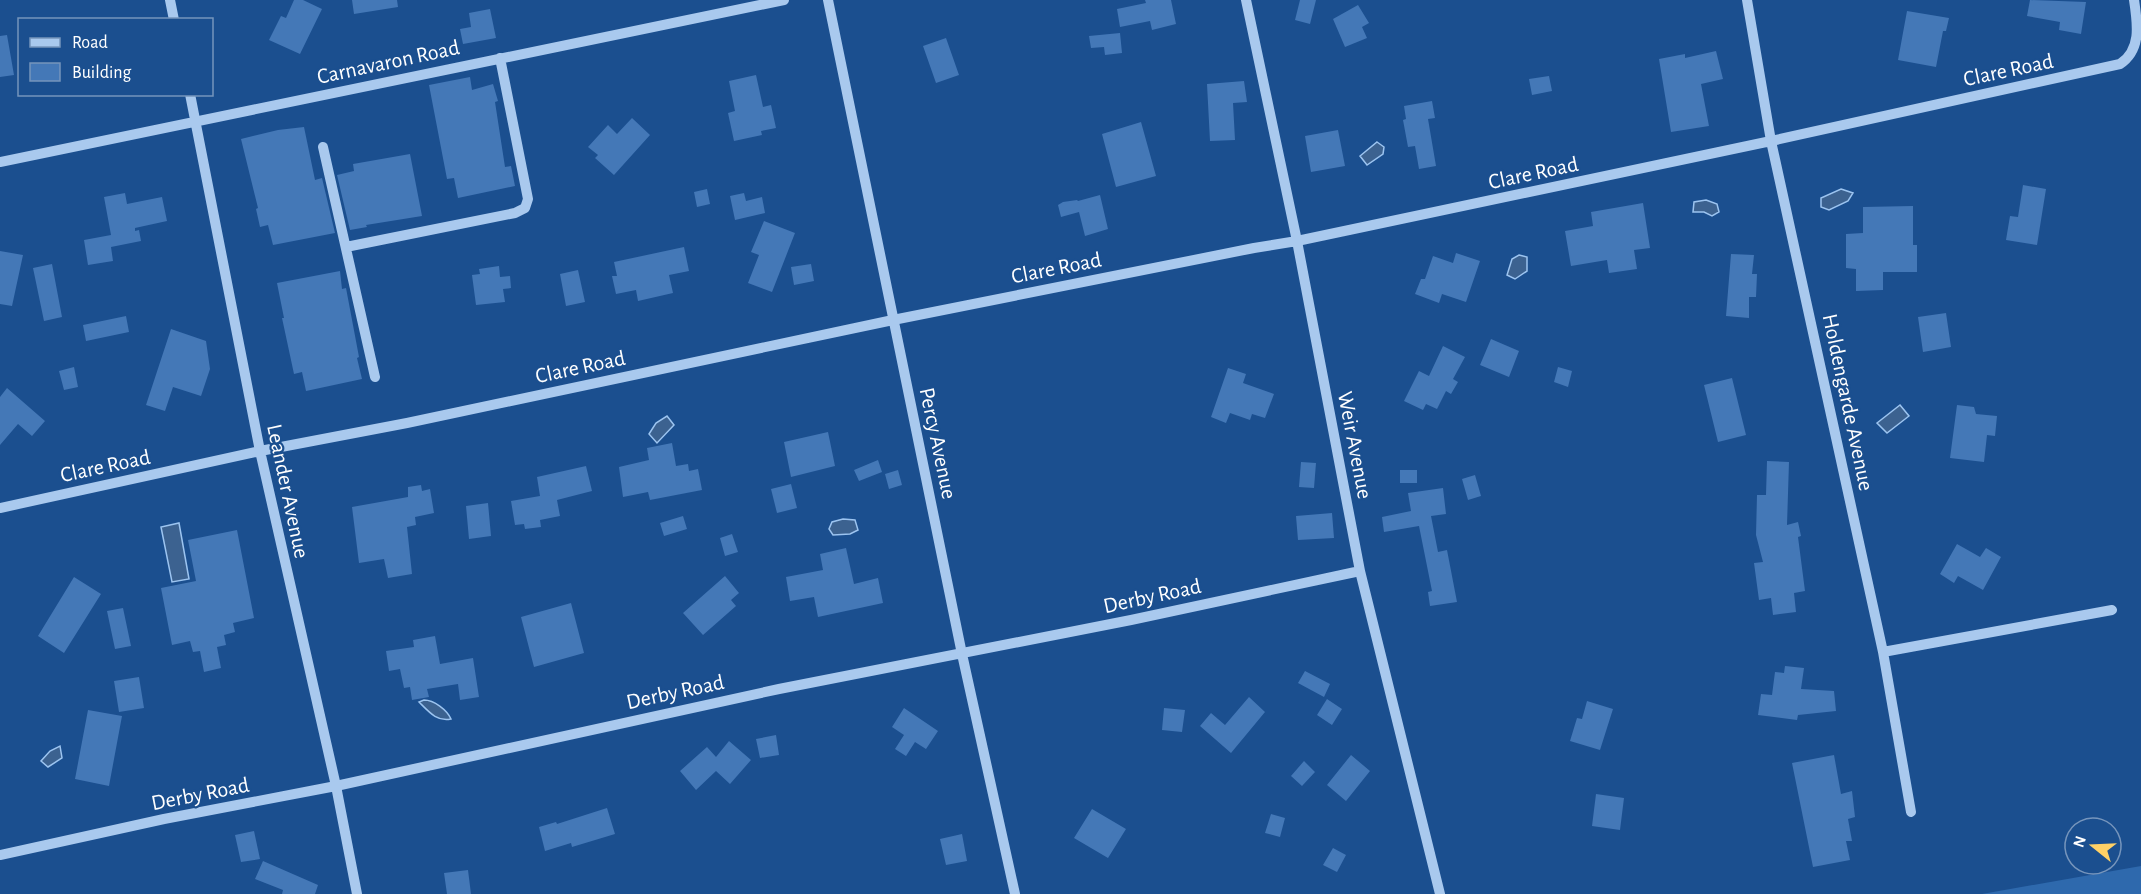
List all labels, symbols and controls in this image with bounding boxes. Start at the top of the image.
legend [18,18,213,96]
text: Road [72,34,108,52]
street label: Carnavaron Road [315,36,461,88]
street label: Clare Road [1961,50,2055,90]
text: Building [72,64,132,82]
street label: Clare Road [1486,153,1580,193]
street label: Clare Road [1009,248,1103,288]
street label: Holdengarde Avenue [1818,312,1878,493]
street label: Clare Road [533,347,627,387]
street label: Percy Avenue [915,385,961,501]
street label: Weir Avenue [1334,390,1376,501]
street label: Leander Avenue [263,422,313,560]
street label: Clare Road [58,446,152,486]
street label: Derby Road [1101,575,1203,617]
street label: Derby Road [624,671,726,713]
street label: Derby Road [149,774,251,814]
north arrow [2063,816,2123,876]
text: N [2070,834,2089,849]

